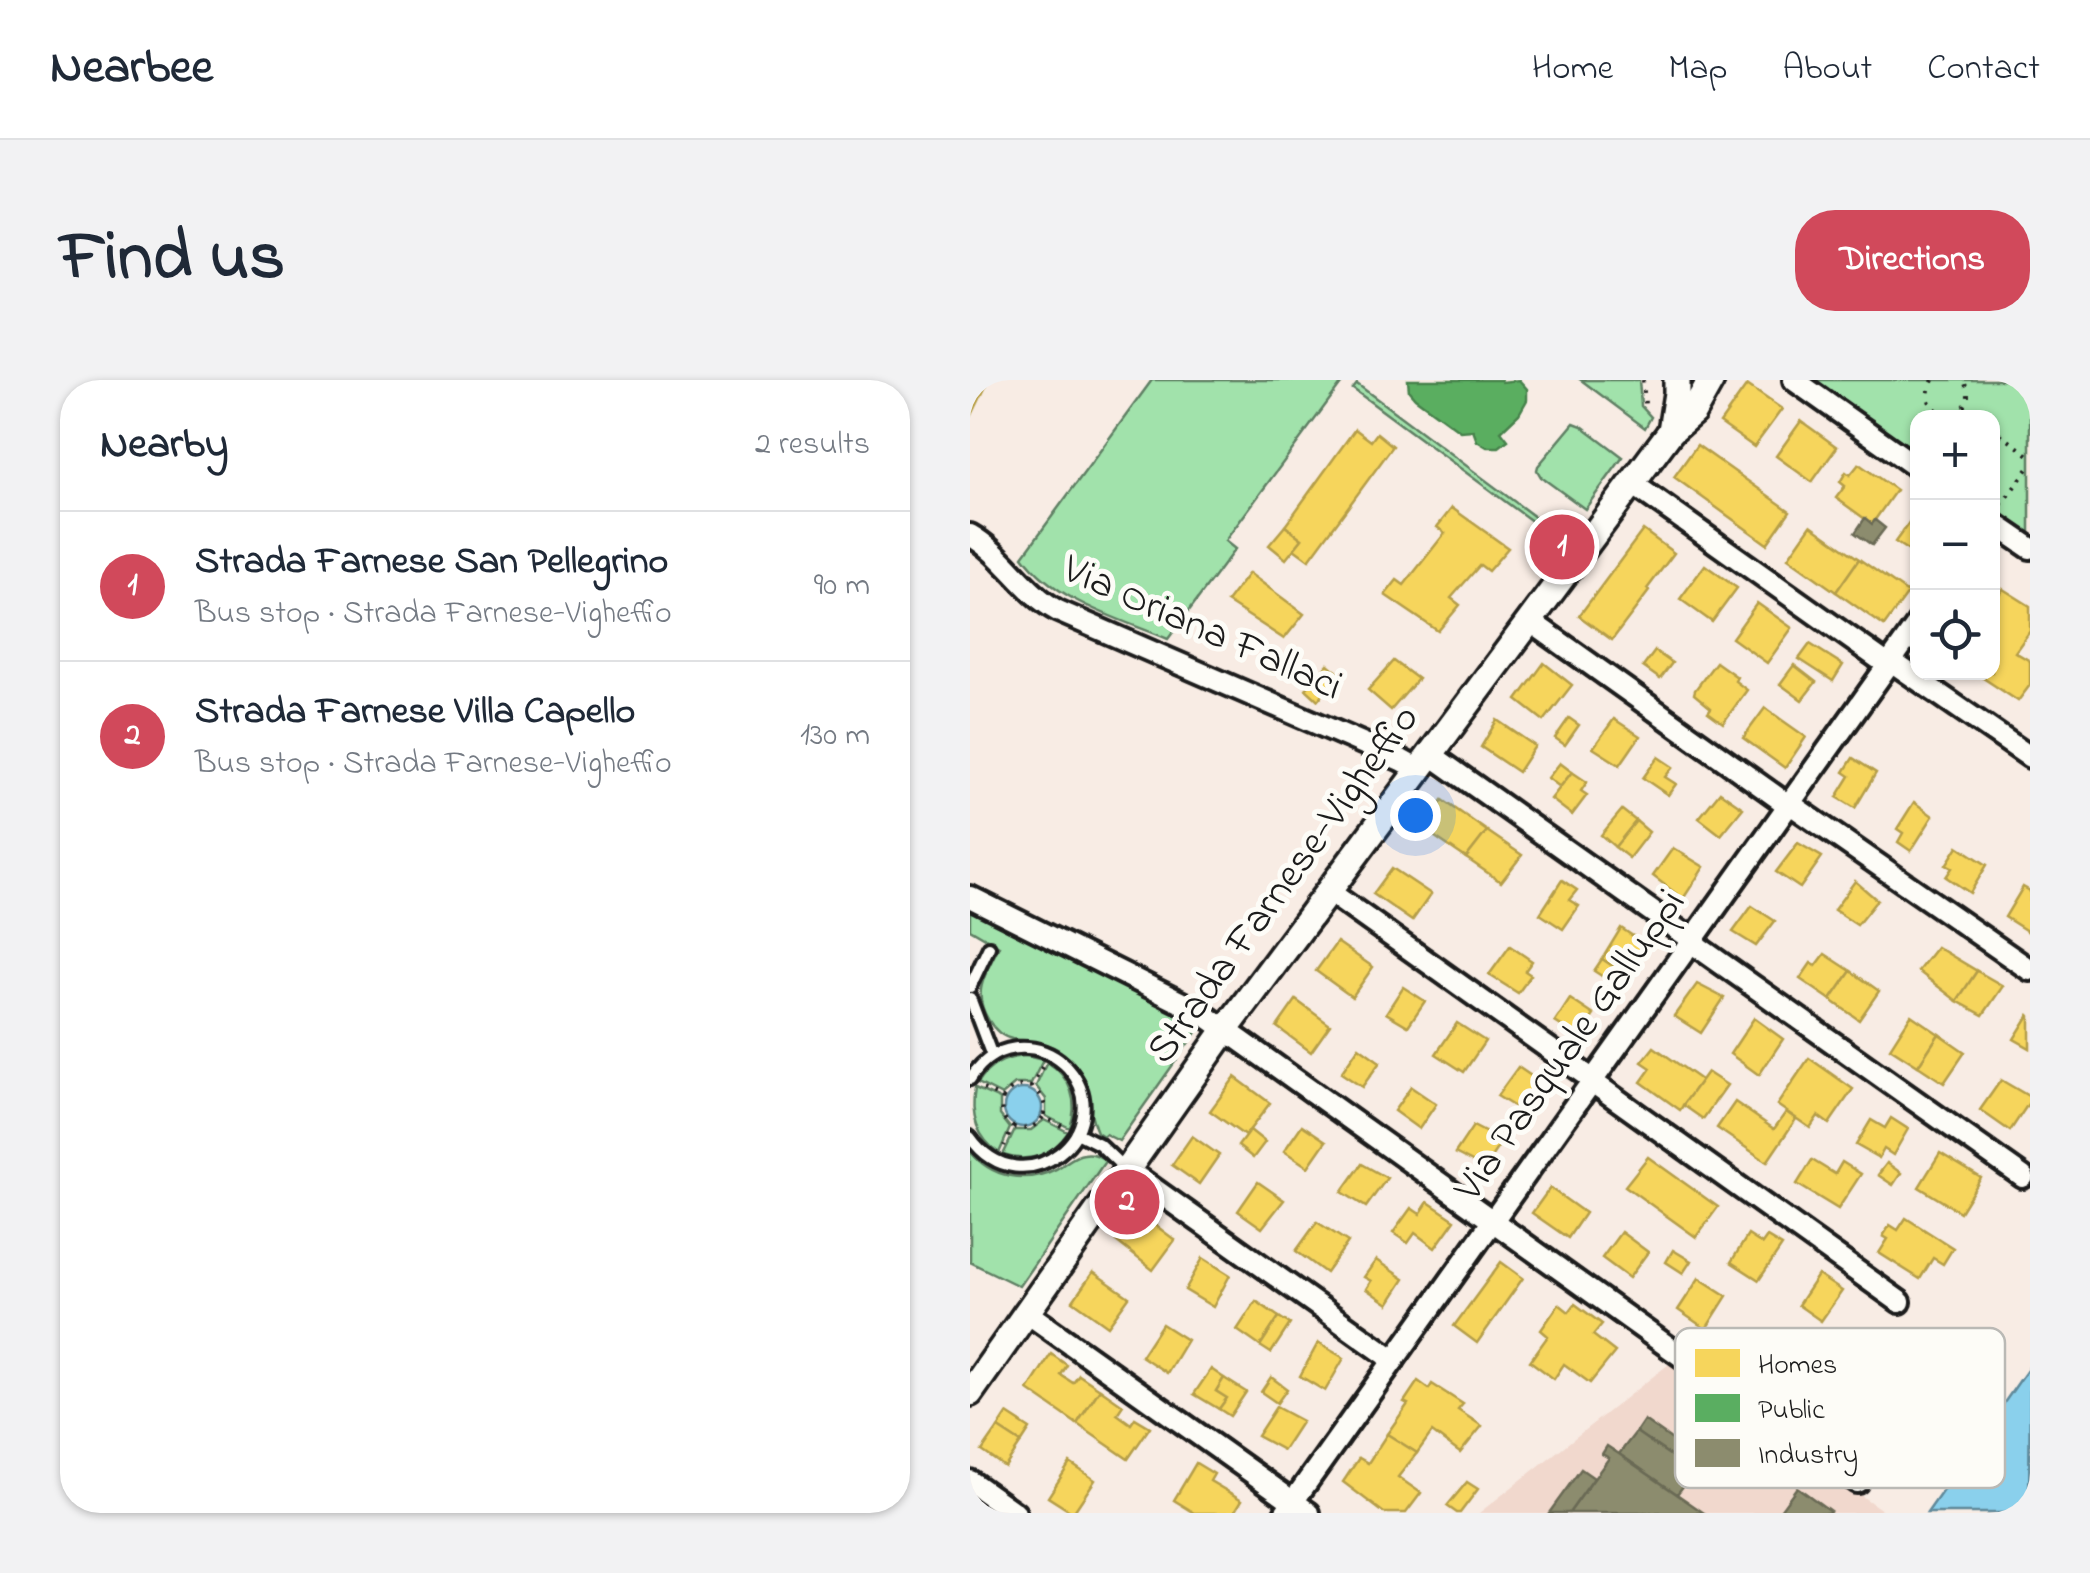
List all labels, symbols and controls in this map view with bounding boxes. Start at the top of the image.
text: Nearbee [50,34,213,104]
text: Home [1532,44,1613,95]
text: Map [1668,44,1727,95]
text: About [1782,44,1872,95]
text: Contact [1927,44,2040,95]
text: Find us [60,209,285,311]
button: Directions [1795,210,2030,311]
map controls [1910,410,2000,680]
button: + [1910,410,2000,500]
text: Nearby [100,415,228,476]
text: 2 results [755,422,870,469]
button: − [1910,500,2000,590]
pin: 1 [1530,510,1594,584]
text: Strada Farnese San Pellegrino [195,535,668,591]
street label: Via Oriana Fallaci [1052,540,1352,718]
text: 1 [127,563,138,610]
text: 90 m [814,563,870,610]
button: locate [1910,590,2000,680]
text: Bus stop · Strada Farnese-Vigheffio [195,591,672,638]
text: Strada Farnese Villa Capello [195,685,635,741]
street label: Strada Farnese-Vigheffio [1133,693,1435,1077]
text: 2 [125,713,140,760]
text: 130 m [800,713,870,760]
text: Bus stop · Strada Farnese-Vigheffio [195,741,672,788]
your location [1390,790,1441,841]
street label: Via Pasquale Galluppi [1440,877,1702,1216]
pin: 2 [1094,1164,1160,1240]
legend [1675,1328,2005,1488]
text: Homes [1758,1346,1837,1387]
text: Public [1758,1391,1825,1432]
text: Industry [1758,1436,1858,1477]

